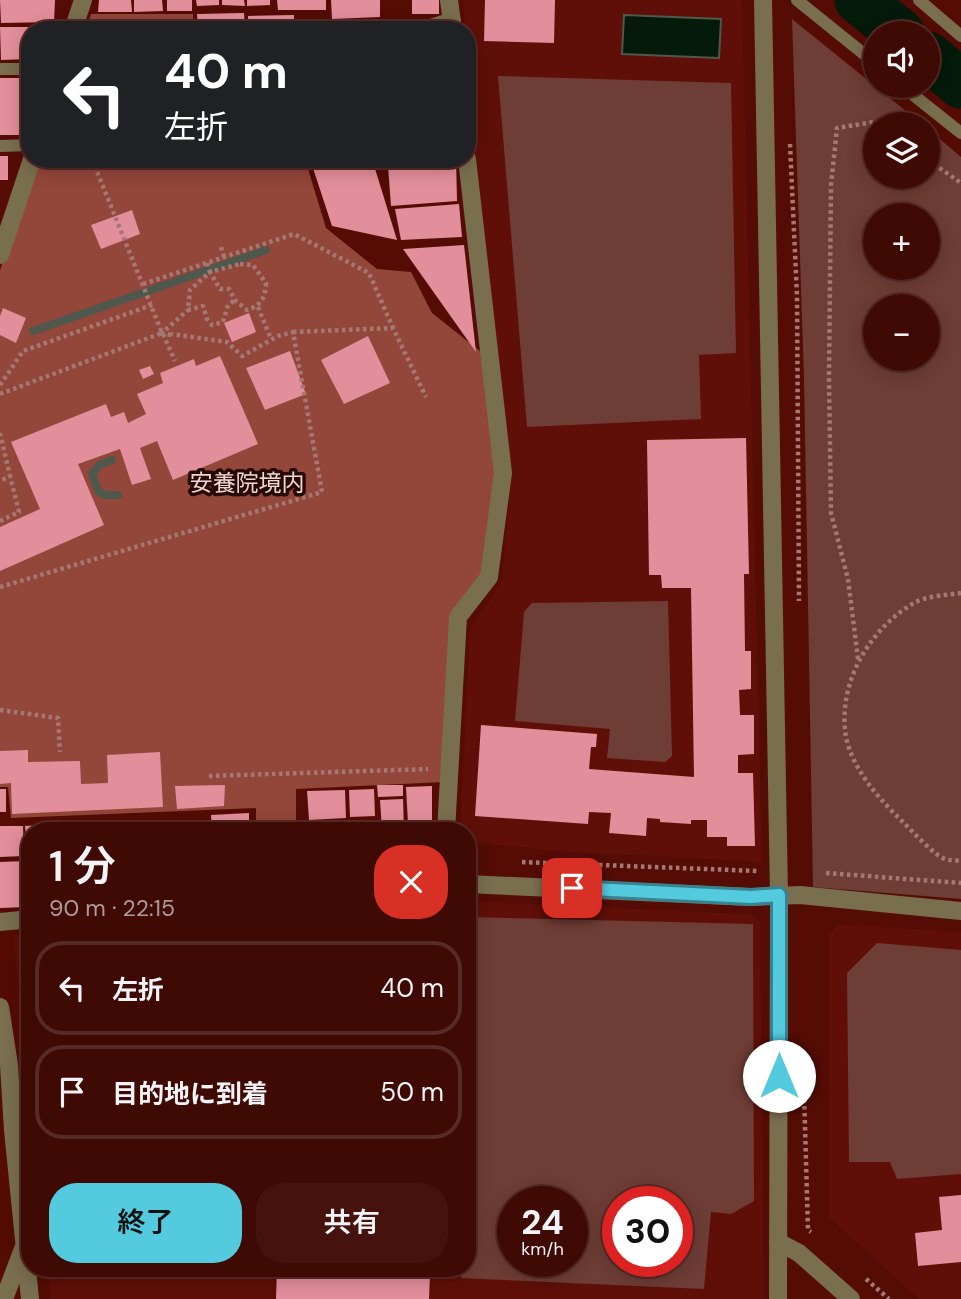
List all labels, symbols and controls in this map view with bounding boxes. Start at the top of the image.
map controls [863,21,940,371]
button: sound [863,21,940,98]
text: 40 m [164,39,288,103]
icon: left [49,49,140,140]
text: 左折 [164,106,228,148]
button: layers [863,112,940,189]
button: + [863,203,940,280]
button: − [863,294,940,371]
park label: 安養院境内 [190,468,305,498]
text: 1 分 [49,839,116,894]
button: close [374,845,448,919]
pin [542,858,602,918]
icon: arrive [553,869,591,907]
text: 90 m · 22:15 [49,893,175,923]
icon: left [53,969,91,1007]
text: 40 m [380,971,444,1005]
text: 左折 [112,973,164,1007]
position arrow [742,1039,816,1113]
icon: arrive [53,1073,91,1111]
text: 50 m [380,1075,444,1109]
text: 目的地に到着 [112,1077,268,1111]
button: 終了 [49,1183,242,1263]
button: 共有 [256,1183,448,1263]
speed limit sign: 30 [602,1186,693,1277]
text: 24 [521,1199,564,1245]
text: km/h [521,1237,564,1261]

